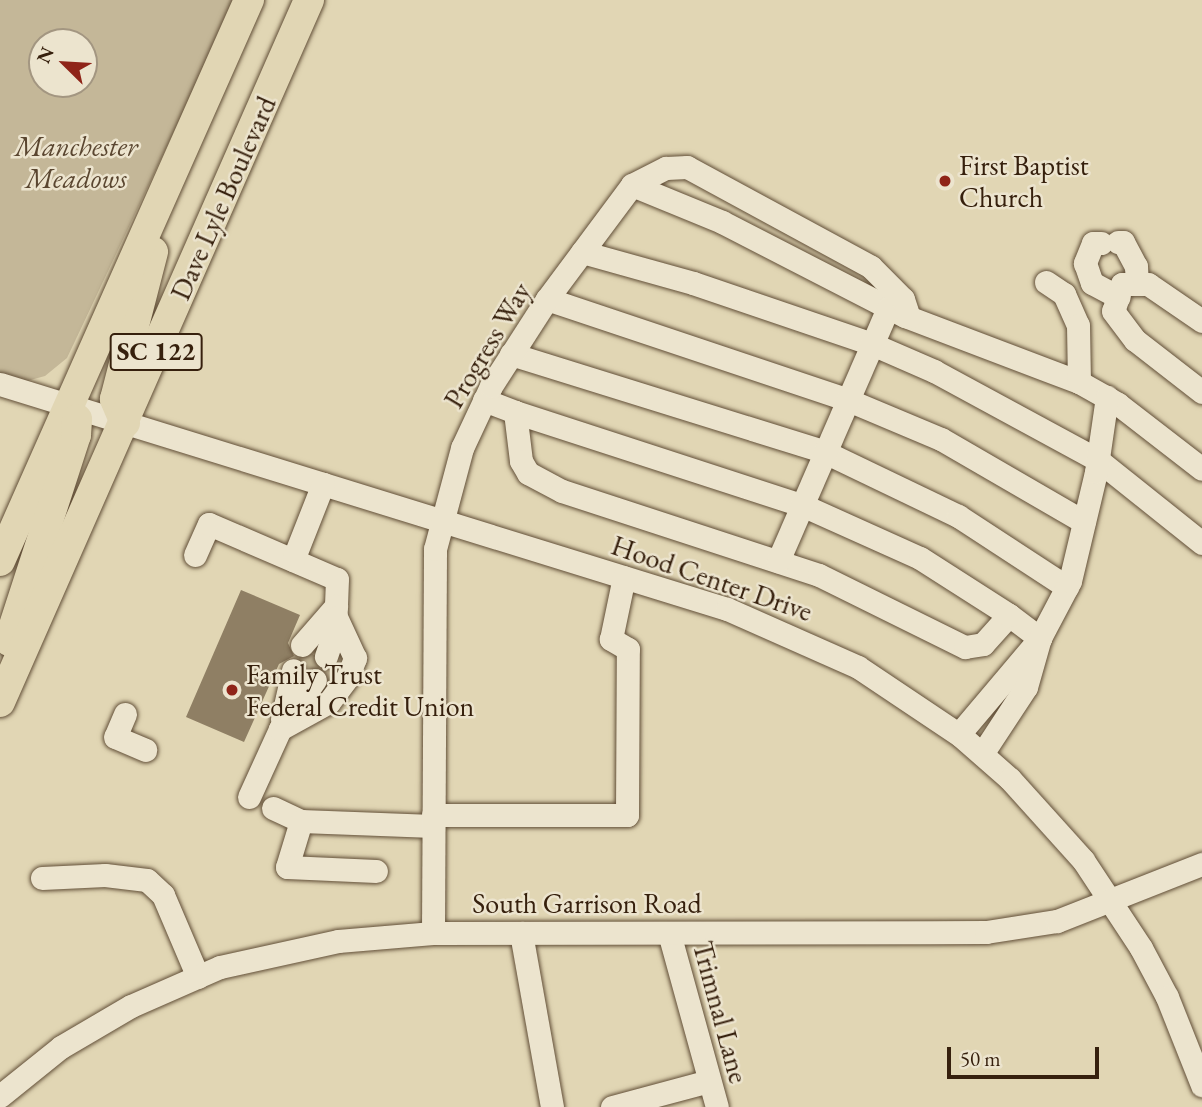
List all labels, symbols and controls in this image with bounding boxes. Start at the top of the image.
north arrow [28,28,98,98]
text: N [31,43,60,67]
street label: Dave Lyle Boulevard [163,91,283,305]
park label: Manchester Meadows [14,129,138,195]
place label: First Baptist Church [959,148,1089,214]
marker: First Baptist Church [937,173,953,189]
street label: Progress Way [436,276,538,414]
road number: SC 122 [109,330,203,374]
street label: Hood Center Drive [607,528,817,628]
place label: Family Trust Federal Credit Union [246,657,474,723]
marker: Family Trust Federal Credit Union [224,682,240,698]
street label: South Garrison Road [472,886,702,920]
street label: Trimnal Lane [686,937,756,1087]
scale bar [950,1034,1102,1078]
text: 50 m [960,1045,1001,1072]

